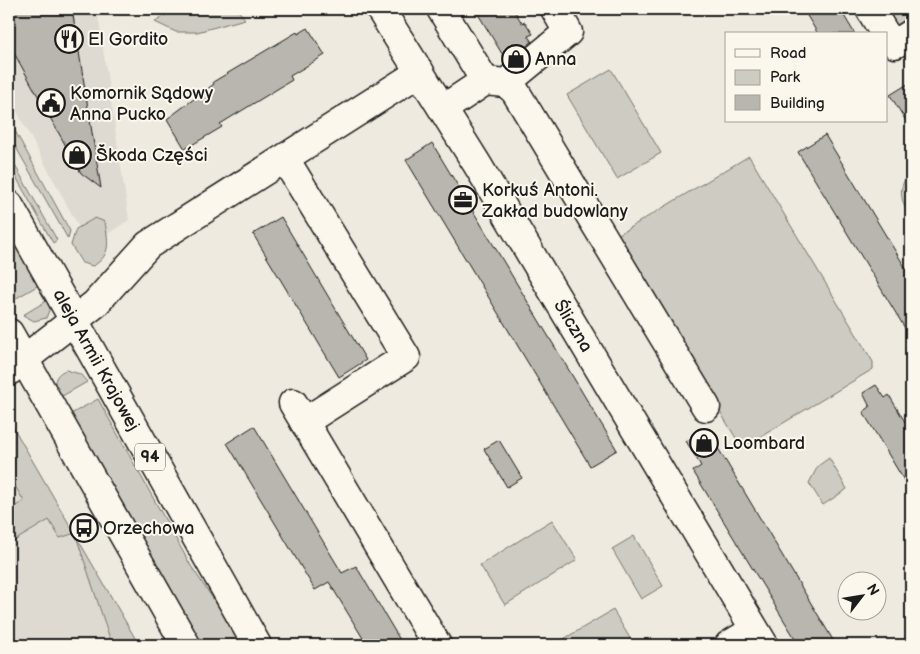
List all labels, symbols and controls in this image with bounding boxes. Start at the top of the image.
restaurant icon: El Gordito [54,24,84,54]
place label: El Gordito [88,29,168,50]
legend [725,32,888,122]
shop icon: Anna [501,44,531,74]
text: Road [770,44,806,63]
place label: Anna [535,49,577,70]
text: Park [770,68,801,87]
place label: Komornik Sądowy Anna Pucko [70,83,214,125]
public building icon: Komornik Sądowy Anna Pucko [36,88,66,118]
text: Building [770,94,825,113]
shop icon: Škoda Części [62,140,92,170]
place label: Škoda Części [96,144,208,166]
place label: Korkuś Antoni. Zakład budowlany [481,180,629,222]
office icon: Korkuś Antoni. Zakład budowlany [448,185,478,215]
street label: aleja Armii Krajowej [48,285,144,435]
street label: Śliczna [549,295,599,356]
shop icon: Loombard [689,428,719,458]
place label: Loombard [723,433,805,454]
road number: 94 [135,444,165,471]
bus stop icon: Orzechowa [69,513,99,543]
place label: Orzechowa [103,518,194,539]
north arrow [838,572,888,622]
text: N [863,581,883,598]

